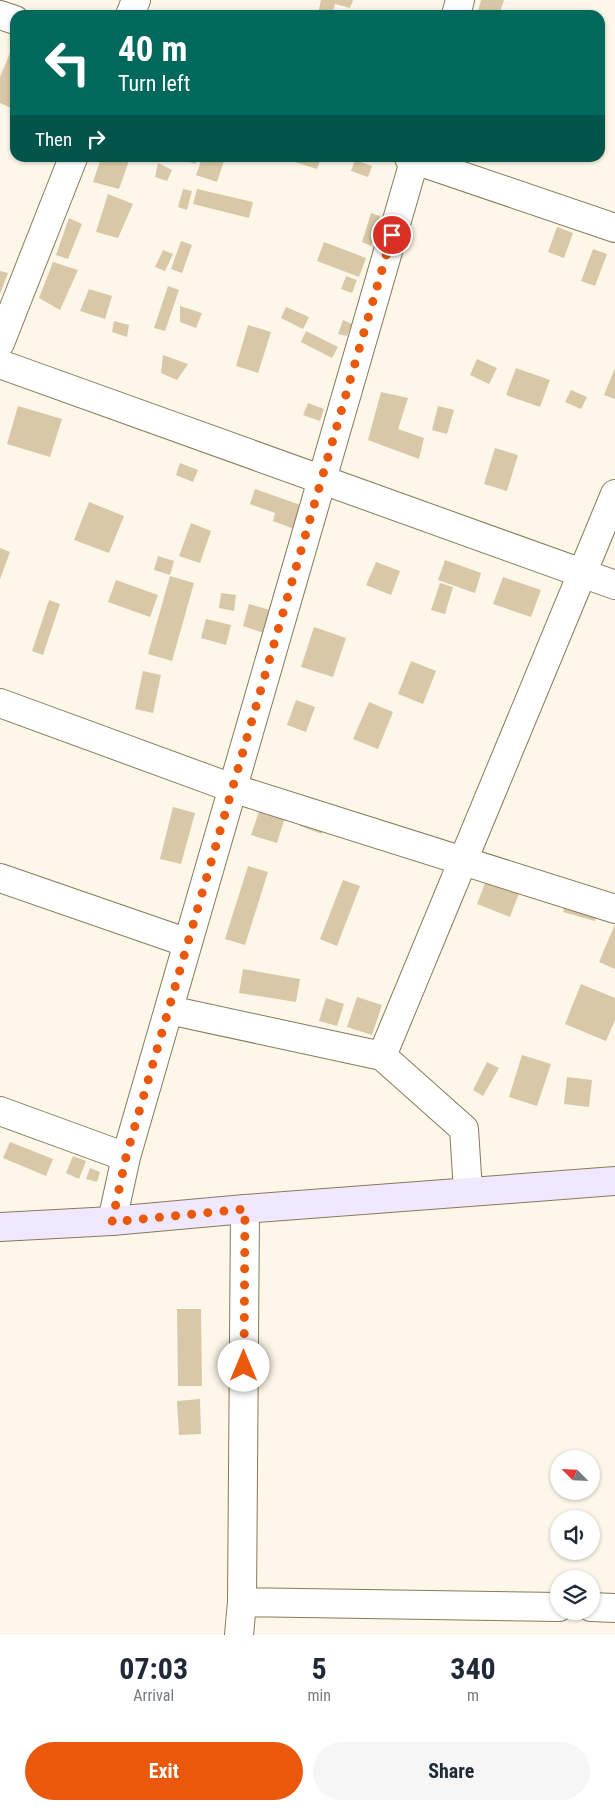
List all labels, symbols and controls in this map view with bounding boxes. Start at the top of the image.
text: 40 m [118,29,187,70]
icon: left [35,30,100,95]
text: Turn left [118,71,190,96]
icon: right [82,125,110,153]
text: Then [35,128,72,151]
pin [371,214,413,256]
icon: arrive [378,221,406,249]
position arrow [217,1339,269,1391]
north arrow [550,1450,600,1500]
map controls [550,1450,600,1620]
button: sound [550,1510,600,1560]
button: layers [550,1570,600,1620]
text: 07:03 [119,1651,188,1686]
text: 5 [312,1651,327,1686]
text: 340 [450,1651,496,1686]
text: Arrival [133,1686,174,1705]
text: min [307,1686,331,1705]
text: m [467,1686,479,1705]
button: Exit [25,1742,303,1800]
button: Share [313,1742,590,1800]

